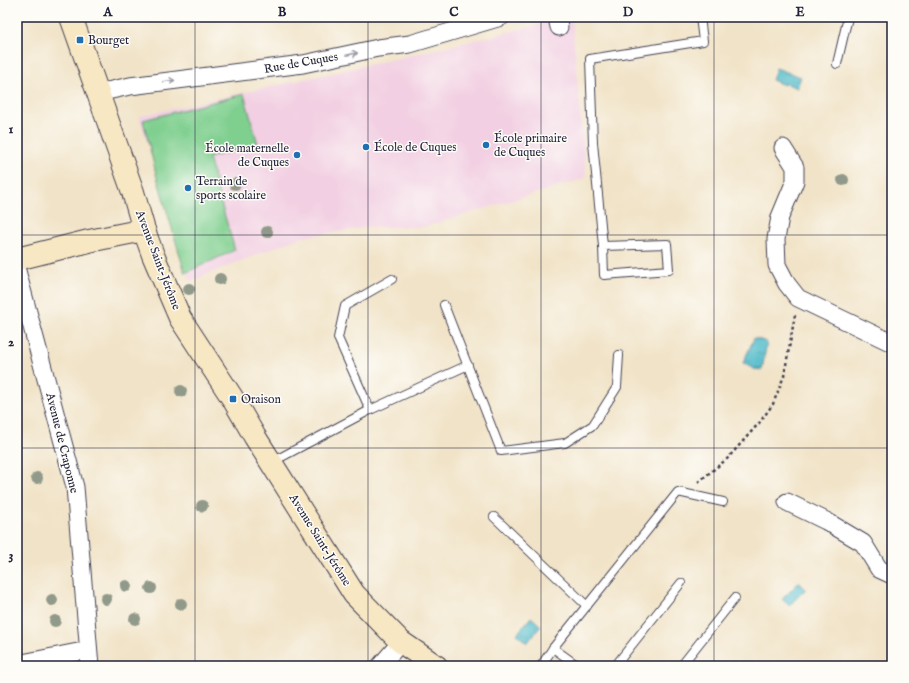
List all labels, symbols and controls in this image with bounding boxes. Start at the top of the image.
text: A [103,4,114,21]
text: B [278,4,287,21]
text: C [449,4,459,21]
text: D [623,4,634,21]
text: E [795,4,805,21]
place label: Bourget [88,33,129,48]
marker: Bourget [75,35,85,45]
street label: Rue de Cuques [263,49,339,78]
one-way arrow [346,49,359,57]
one-way arrow [162,77,175,85]
text: 1 [9,121,14,138]
place label: École primaire de Cuques [494,130,567,161]
place label: École de Cuques [374,139,456,156]
place label: École maternelle de Cuques [205,140,289,171]
marker: École primaire de Cuques [481,140,491,150]
marker: École de Cuques [361,142,371,152]
marker: École maternelle de Cuques [292,150,302,160]
place label: Terrain de sports scolaire [196,174,266,204]
marker: Terrain de sports scolaire [183,183,193,193]
street label: Avenue Saint-Jérôme [131,207,184,313]
text: 2 [8,334,14,351]
street label: Avenue de Craponne [41,390,82,496]
place label: Oraison [241,392,281,407]
marker: Oraison [228,394,238,404]
street label: Avenue Saint-Jérôme [284,490,355,590]
text: 3 [9,547,14,564]

